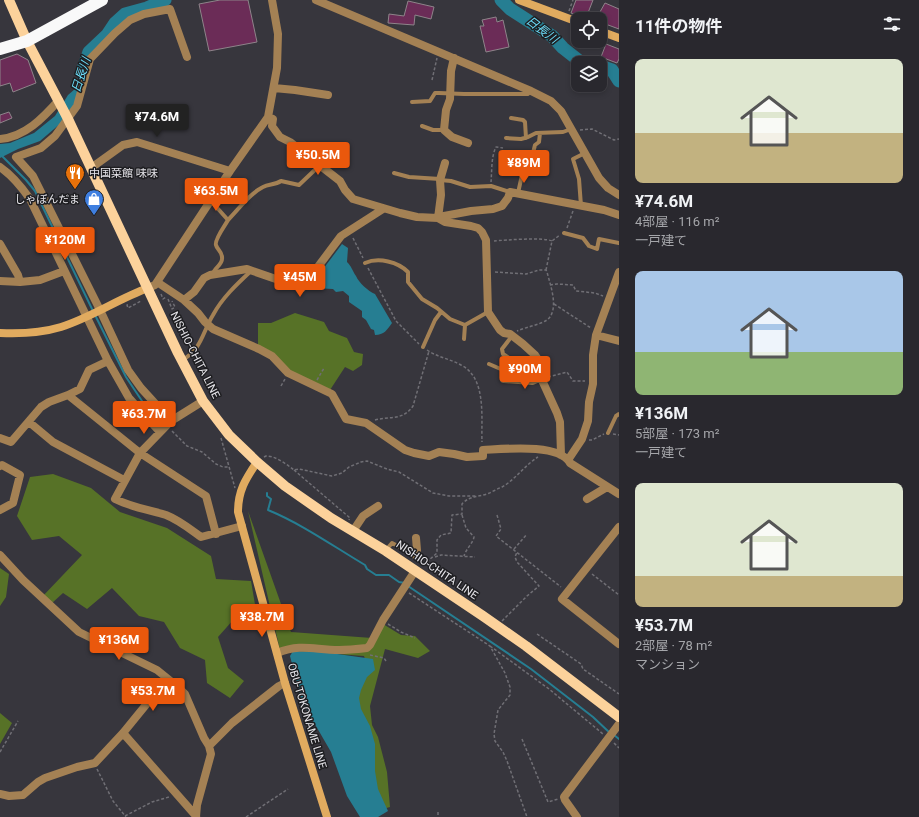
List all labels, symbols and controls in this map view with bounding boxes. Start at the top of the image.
map controls [571,12,607,92]
button: locate [571,12,607,48]
icon: filters [881,13,903,35]
water label: 日長川 [523,14,562,48]
text: 11件の物件 [635,16,723,36]
water label: 日長川 [69,54,94,94]
button: layers [571,56,607,92]
icon: home [733,85,805,157]
pin: ¥74.6M [124,104,190,138]
text: ¥74.6M [135,109,179,124]
pin: ¥50.5M [285,142,351,176]
text: ¥50.5M [296,147,340,162]
pin: ¥89M [500,150,548,184]
text: ¥89M [507,155,541,170]
restaurant icon: 中国菜館 味味 [64,162,86,190]
place label: 中国菜館 味味 [89,167,158,180]
pin: ¥63.5M [183,178,249,212]
text: ¥63.5M [194,183,238,198]
shop icon: しゃぼんだま [83,188,105,216]
text: ¥74.6M [635,191,693,211]
place label: しゃぼんだま [14,193,80,206]
text: 4部屋 · 116 m² [635,214,719,229]
pin: ¥120M [37,227,93,261]
text: ¥120M [45,232,85,247]
text: 一戸建て [635,233,687,248]
pin: ¥45M [276,264,324,298]
text: ¥45M [283,269,317,284]
icon: home [733,297,805,369]
street label: NISHIO-CHITA LINE [167,309,223,401]
pin: ¥90M [501,356,549,390]
text: ¥90M [508,361,542,376]
pin: ¥63.7M [111,401,177,435]
text: ¥136M [635,403,688,423]
text: ¥63.7M [122,406,166,421]
text: 5部屋 · 173 m² [635,426,719,441]
text: 一戸建て [635,445,687,460]
icon: home [733,509,805,581]
street label: NISHIO-CHITA LINE [394,538,480,602]
pin: ¥38.7M [229,604,295,638]
text: ¥38.7M [240,609,284,624]
text: ¥53.7M [635,615,693,635]
pin: ¥136M [91,627,147,661]
text: ¥136M [99,632,139,647]
text: 2部屋 · 78 m² [635,638,712,653]
text: マンション [635,657,700,672]
street label: OBU-TOKONAME LINE [285,662,329,770]
pin: ¥53.7M [120,678,186,712]
text: ¥53.7M [131,683,175,698]

